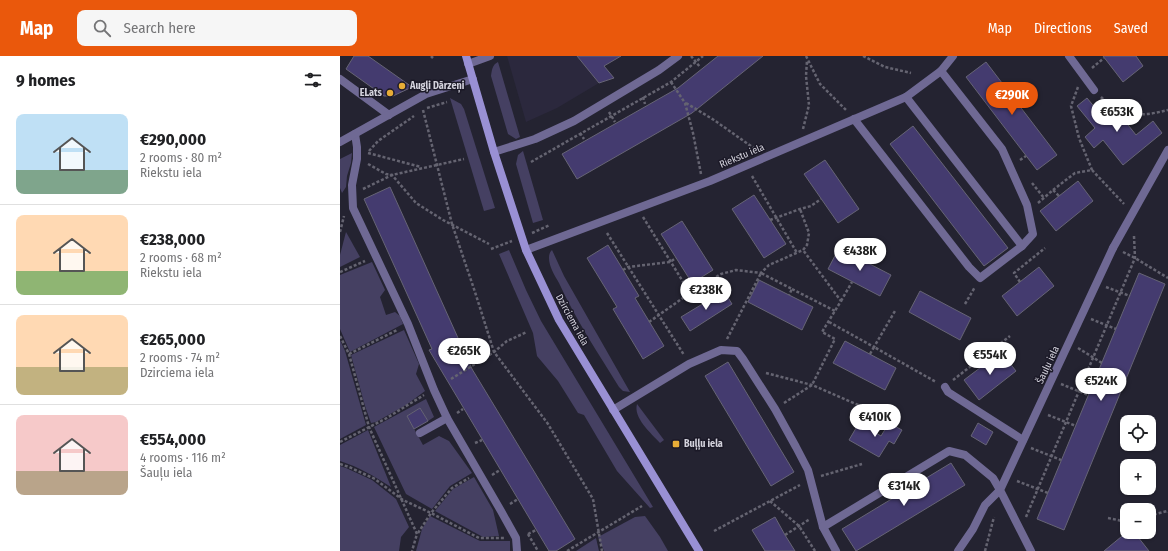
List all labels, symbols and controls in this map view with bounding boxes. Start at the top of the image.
search box [77,10,357,46]
text: Map [20,17,53,40]
icon: search [91,17,113,39]
text: Search here [123,19,196,37]
text: Map [988,20,1012,37]
text: Directions [1034,20,1092,37]
text: Saved [1114,20,1148,37]
icon: filters [302,69,324,91]
text: 9 homes [16,70,75,91]
place label: Augļi Dārzeņi [409,80,465,93]
marker: Augļi Dārzeņi [397,81,407,91]
pin: €290K [984,82,1040,116]
place label: ELats [360,87,383,99]
text: €290K [995,87,1029,102]
marker: ELats [385,88,395,98]
pin: €653K [1089,99,1145,133]
text: €653K [1100,104,1134,119]
text: €290,000 [140,129,206,150]
icon: home [48,130,96,178]
street label: Riekstu iela [718,141,766,171]
text: 2 rooms · 80 m² [140,150,222,165]
text: Riekstu iela [140,165,202,180]
text: €238,000 [140,229,205,250]
icon: home [48,231,96,279]
pin: €438K [832,238,888,272]
text: €438K [843,243,877,258]
text: 2 rooms · 68 m² [140,250,222,265]
text: Riekstu iela [140,265,202,280]
pin: €238K [678,277,734,311]
text: €238K [689,282,723,297]
street label: Dzirciema iela [553,292,591,348]
text: €265,000 [140,329,205,350]
icon: home [48,331,96,379]
pin: €265K [436,338,492,372]
pin: €554K [962,342,1018,376]
text: €265K [447,343,481,358]
street label: Šauļu iela [1032,343,1062,386]
text: €554K [973,347,1007,362]
text: 2 rooms · 74 m² [140,350,220,365]
text: Dzirciema iela [140,365,214,380]
pin: €524K [1073,368,1129,402]
text: €524K [1084,373,1118,388]
pin: €410K [847,404,903,438]
text: €410K [859,409,891,424]
map controls [1120,415,1156,539]
button: locate [1120,415,1156,451]
text: €554,000 [140,429,206,450]
icon: home [48,431,96,479]
place label: Buļļu iela [684,438,723,450]
marker: Buļļu iela [671,439,681,449]
text: 4 rooms · 116 m² [140,450,226,465]
button: + [1120,459,1156,495]
text: Šauļu iela [140,465,192,480]
pin: €314K [876,473,932,507]
text: €314K [888,478,920,493]
button: − [1120,503,1156,539]

